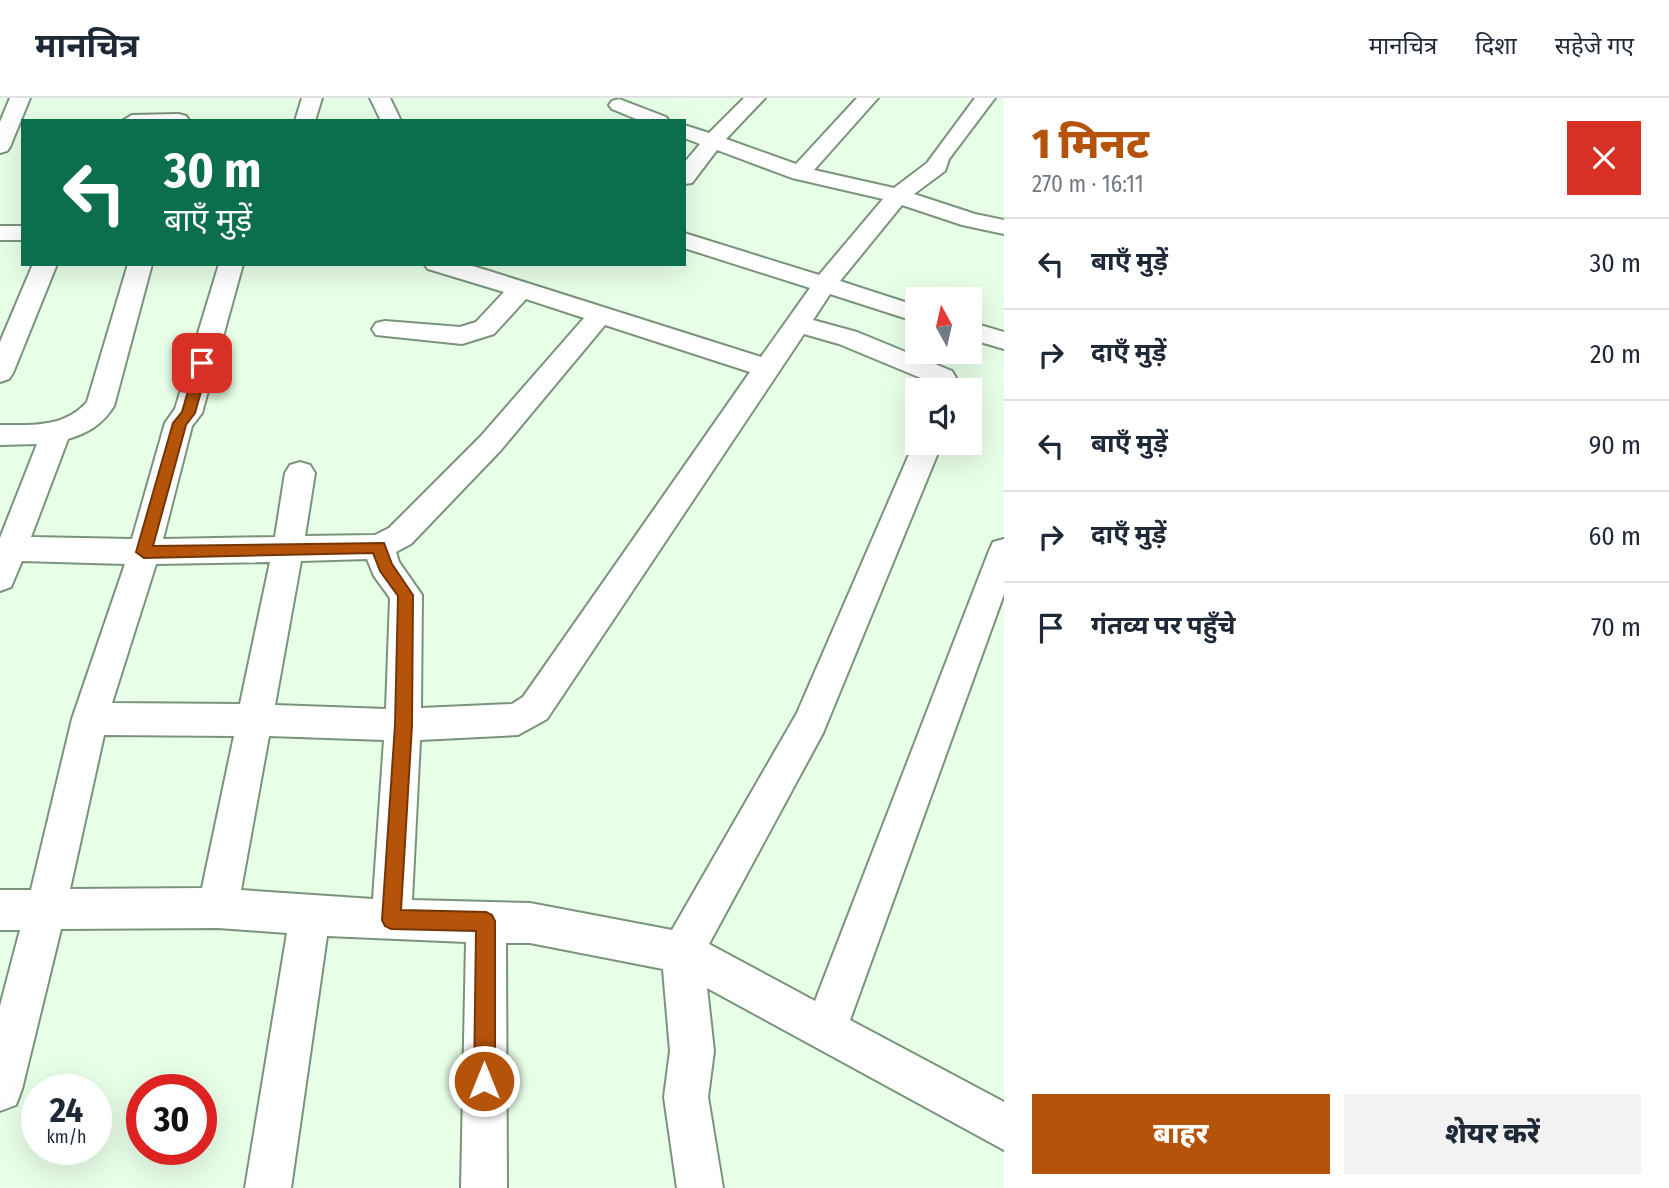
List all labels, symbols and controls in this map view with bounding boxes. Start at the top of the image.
text: मानचित्र [35,26,139,66]
text: मानचित्र [1369,32,1437,60]
text: दिशा [1475,32,1517,60]
text: सहेजे गए [1555,32,1634,60]
text: 1 मिनट [1032,119,1149,169]
button: close [1567,121,1641,195]
text: 30 m [164,141,262,200]
icon: left [49,147,140,238]
text: 270 m · 16:11 [1032,170,1144,198]
text: बाएँ मुड़ें [164,201,252,239]
icon: left [1032,245,1070,283]
text: बाएँ मुड़ें [1091,246,1168,277]
text: 30 m [1590,248,1641,279]
north arrow [905,287,982,364]
map controls [905,287,982,455]
pin [172,333,232,393]
icon: right [1032,336,1070,374]
text: दाएँ मुड़ें [1091,337,1166,368]
text: 20 m [1590,339,1641,370]
icon: arrive [183,344,221,382]
button: sound [905,378,982,455]
icon: left [1032,427,1070,465]
text: बाएँ मुड़ें [1091,428,1168,459]
text: 90 m [1589,430,1641,461]
icon: right [1032,518,1070,556]
text: दाएँ मुड़ें [1091,519,1166,550]
text: 60 m [1588,521,1641,552]
icon: arrive [1032,609,1070,647]
text: गंतव्य पर पहुँचे [1091,610,1235,641]
text: 70 m [1591,612,1641,643]
position arrow [447,1044,521,1118]
speed limit sign: 30 [126,1074,217,1165]
text: 24 [50,1089,83,1131]
button: बाहर [1032,1094,1330,1174]
button: शेयर करें [1344,1094,1641,1174]
text: km/h [46,1126,87,1148]

